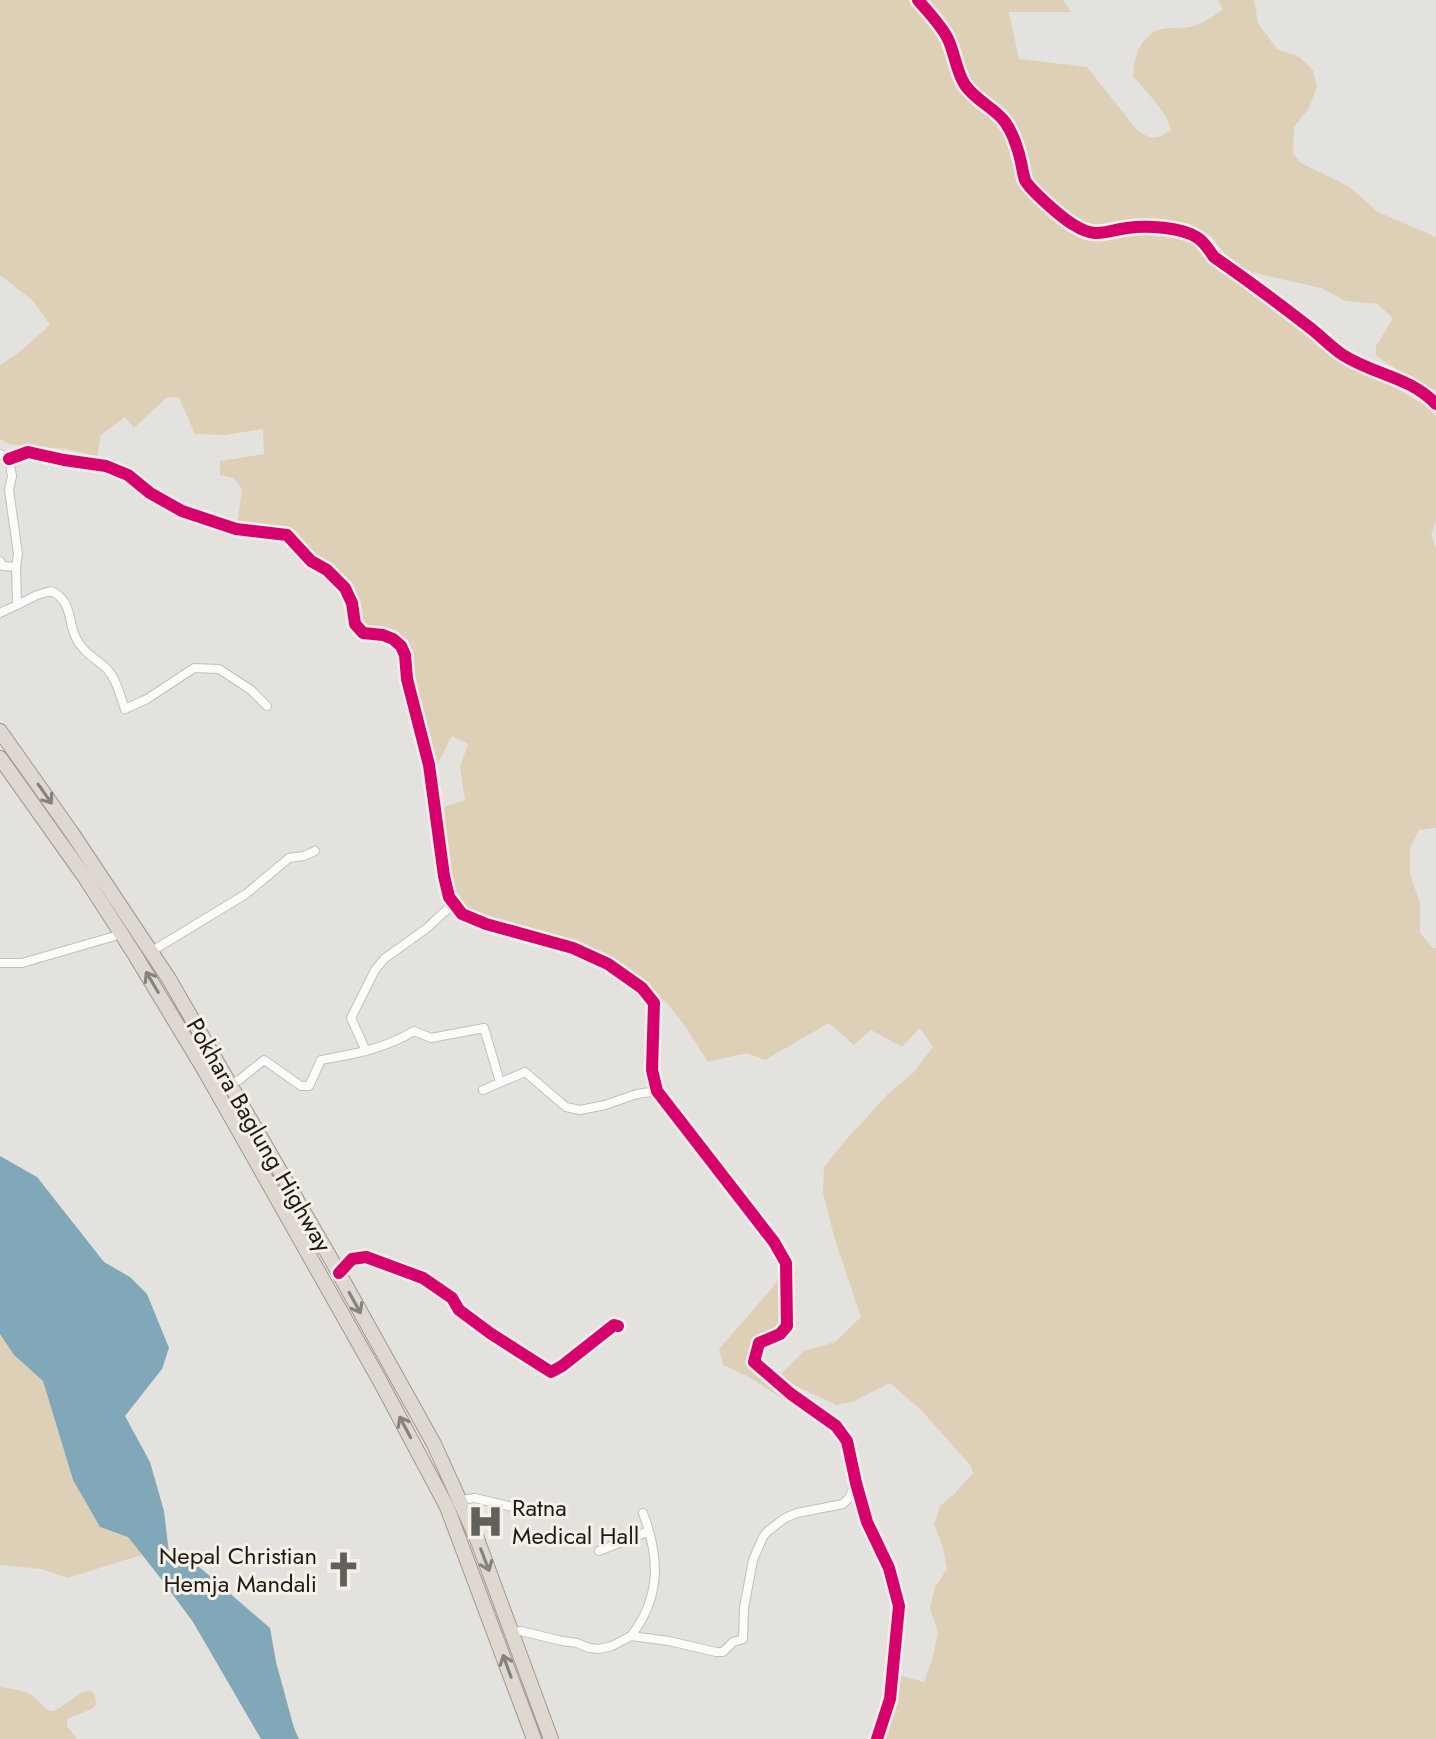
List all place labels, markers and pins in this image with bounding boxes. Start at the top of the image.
place label: Ratna Medical Hall [512,1490,639,1553]
hospital icon: Ratna Medical Hall [467,1503,505,1541]
place label: Nepal Christian Hemja Mandali [159,1538,317,1601]
church icon: Nepal Christian Hemja Mandali [324,1551,362,1589]

